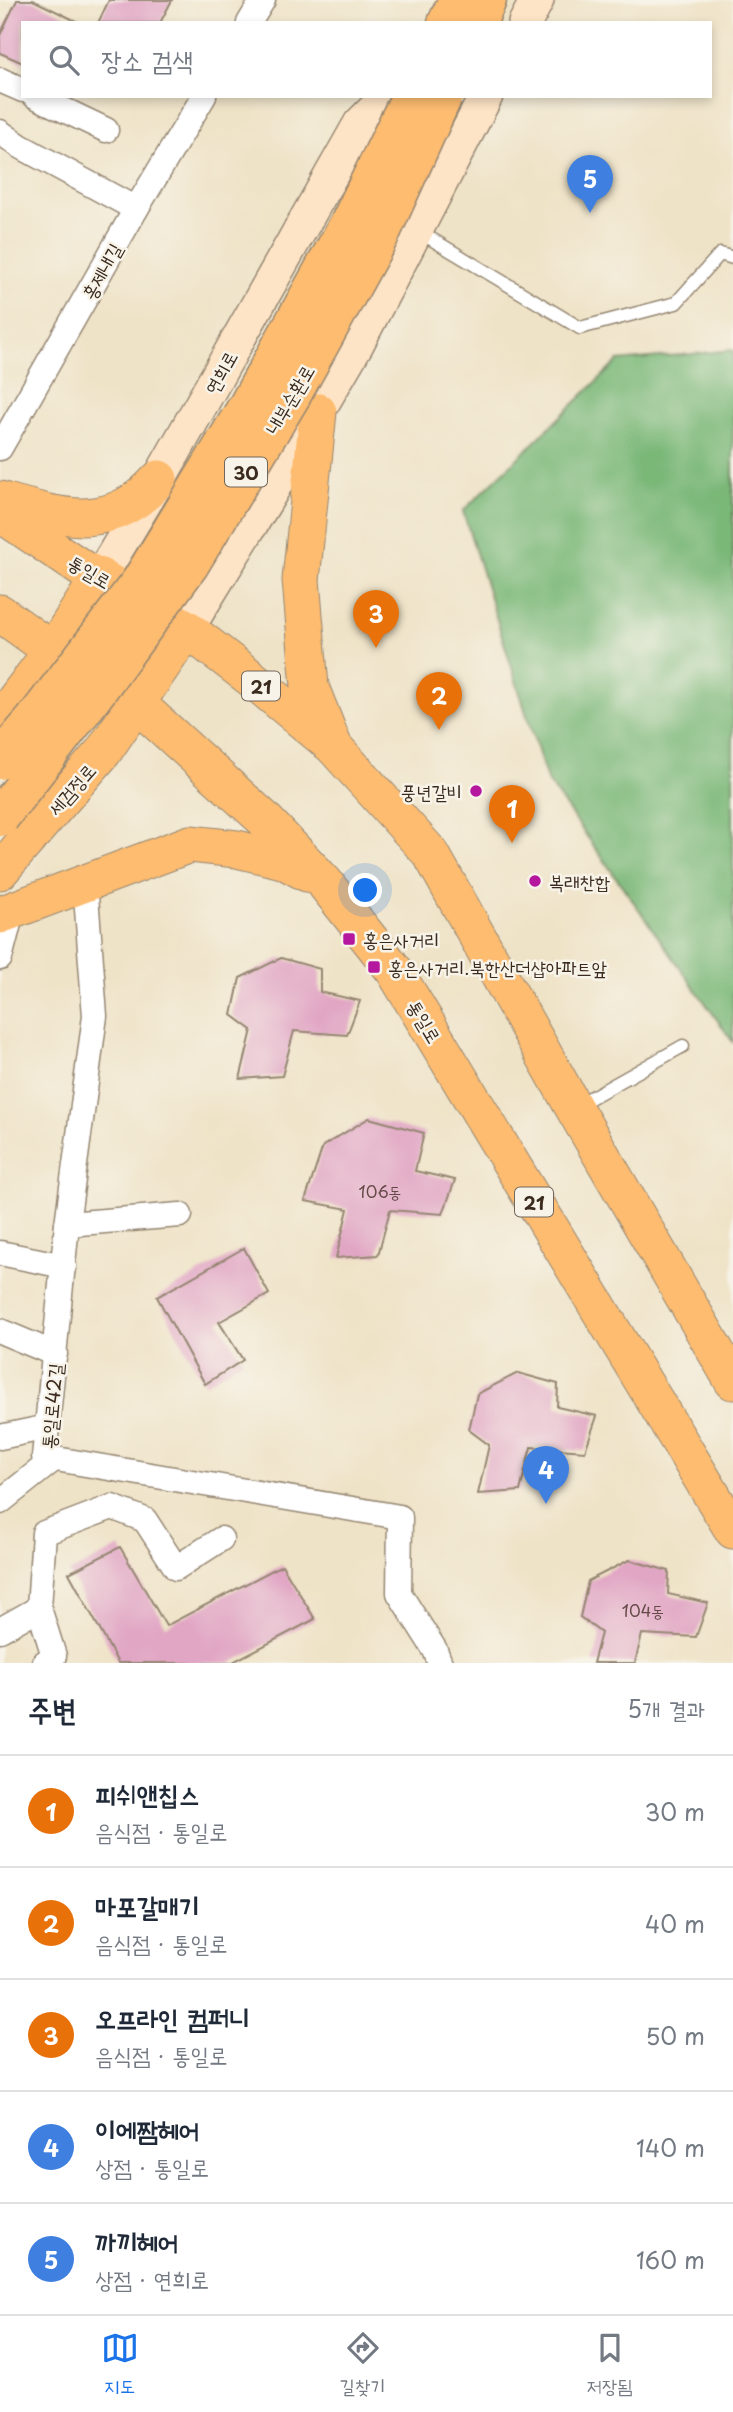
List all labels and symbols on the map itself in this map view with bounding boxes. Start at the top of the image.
pin: 5 [567,155,613,213]
street label: 홍제내길 [74,237,128,305]
street label: 연희로 [197,345,243,399]
street label: 내부순환로 [258,359,320,439]
road number: 30 [225,458,267,486]
street label: 통일로 [63,547,117,595]
pin: 3 [353,590,399,648]
road number: 21 [242,672,280,700]
pin: 2 [416,672,462,730]
street label: 세검정로 [40,757,102,821]
place label: 풍년갈비 [401,777,462,805]
marker: 풍년갈비 [468,783,484,799]
pin: 1 [489,785,535,843]
place label: 복래찬합 [549,867,610,895]
your location [348,873,382,907]
marker: 복래찬합 [527,873,543,889]
place label: 홍은사거리 [363,925,439,953]
marker: 홍은사거리 [341,931,357,947]
place label: 홍은사거리.북한산더샵아파트앞 [388,953,607,981]
marker: 홍은사거리.북한산더샵아파트앞 [366,959,382,975]
street label: 통일로 [401,994,449,1048]
house number: 106동 [359,1179,401,1203]
road number: 21 [515,1188,553,1217]
street label: 통일로42길 [33,1362,69,1450]
pin: 4 [523,1446,569,1504]
house number: 104동 [622,1598,664,1622]

